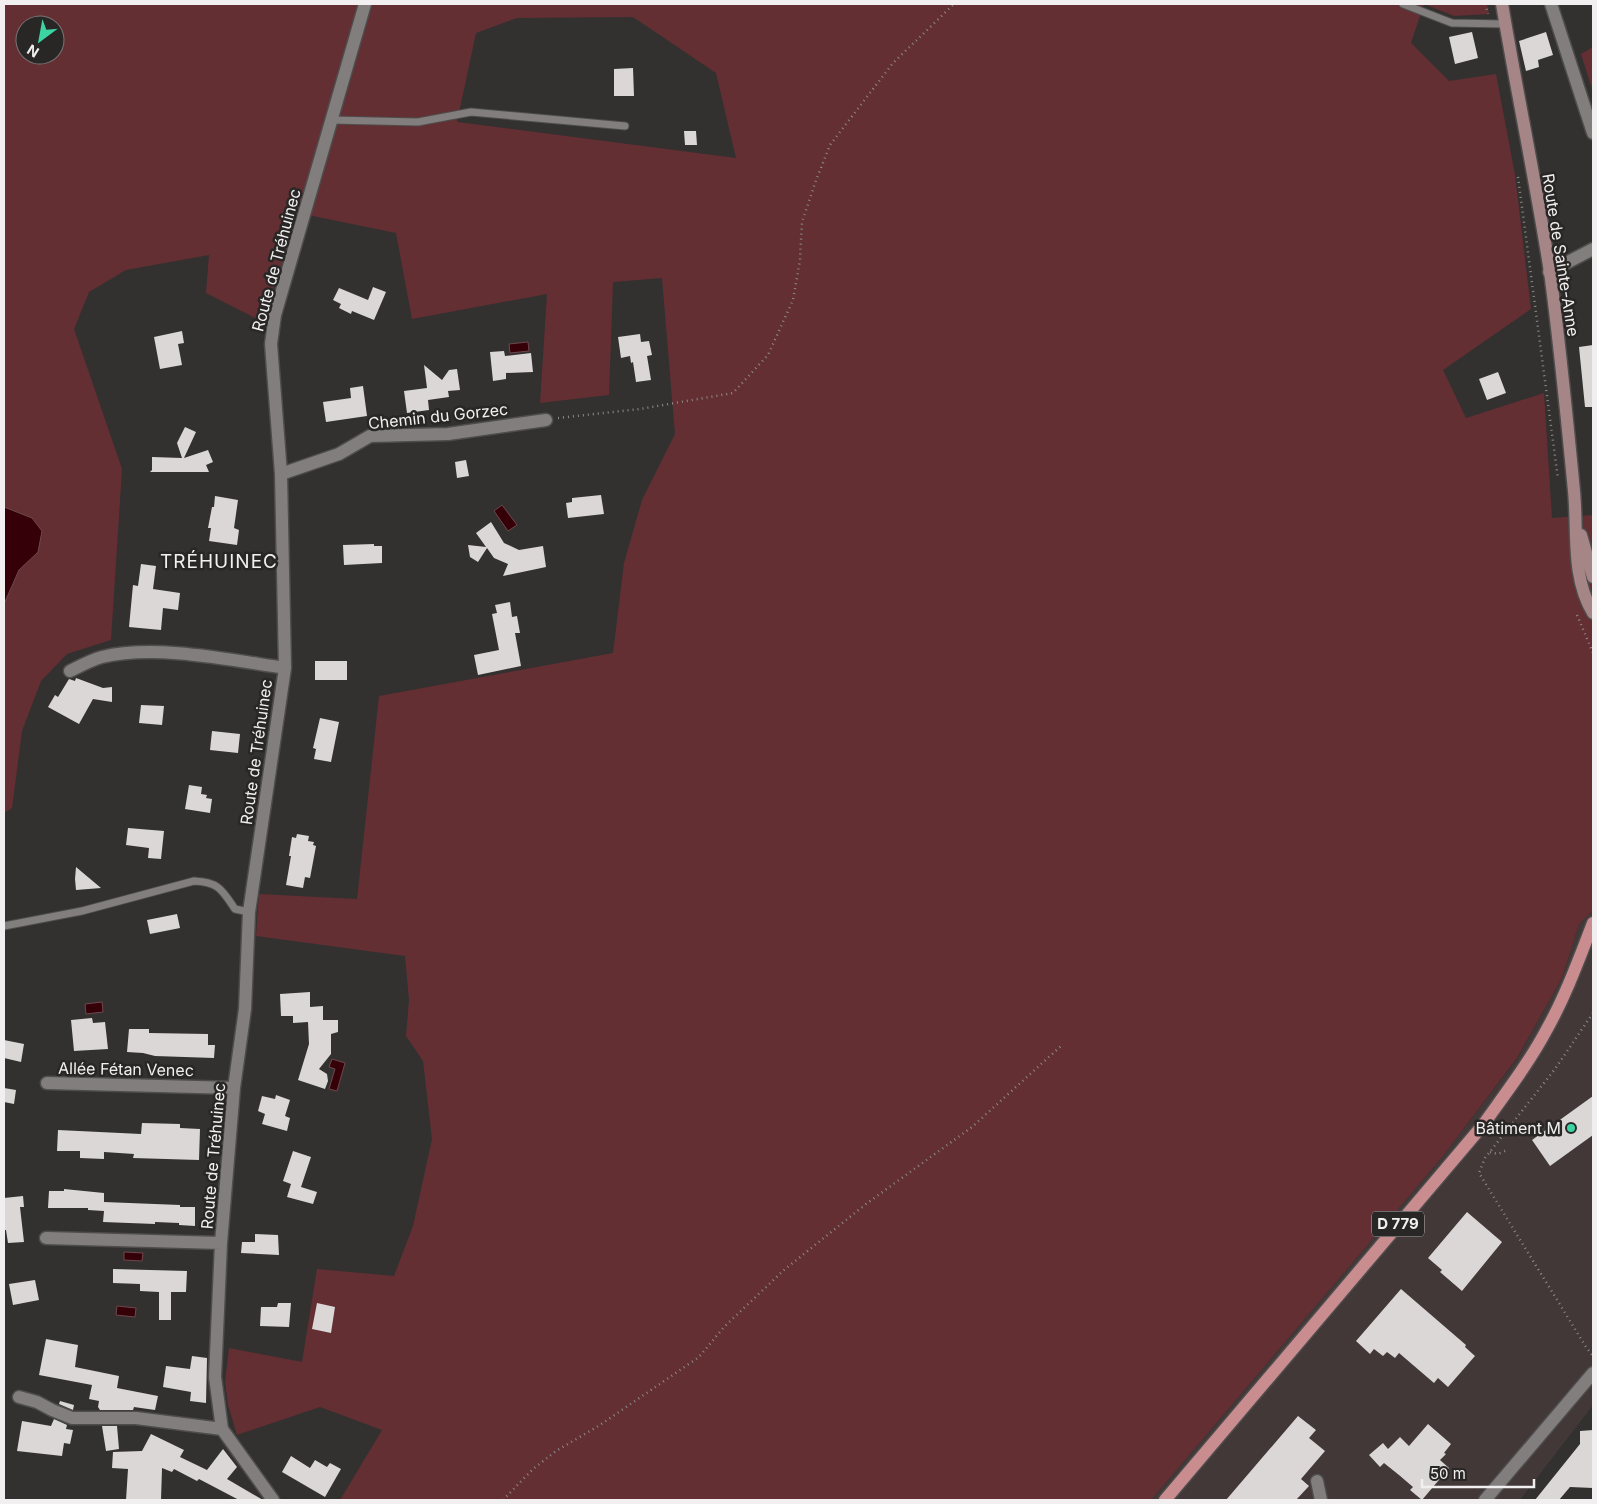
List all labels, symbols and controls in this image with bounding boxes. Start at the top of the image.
north arrow [15,15,65,65]
text: N [24,41,42,61]
street label: Route de Sainte-Anne [1538,172,1584,338]
street label: Route de Tréhuinec [247,186,305,334]
street label: Chemin du Gorzec [367,399,509,433]
district label: TRÉHUINEC [160,549,278,573]
street label: Route de Tréhuinec [236,678,276,826]
street label: Allée Fétan Venec [58,1058,194,1080]
street label: Route de Tréhuinec [197,1082,229,1230]
place label: Bâtiment M [1475,1118,1561,1138]
marker: Bâtiment M [1565,1122,1577,1134]
road number: D 779 [1372,1212,1424,1236]
scale bar [1422,1456,1534,1488]
text: 50 m [1430,1464,1466,1483]

